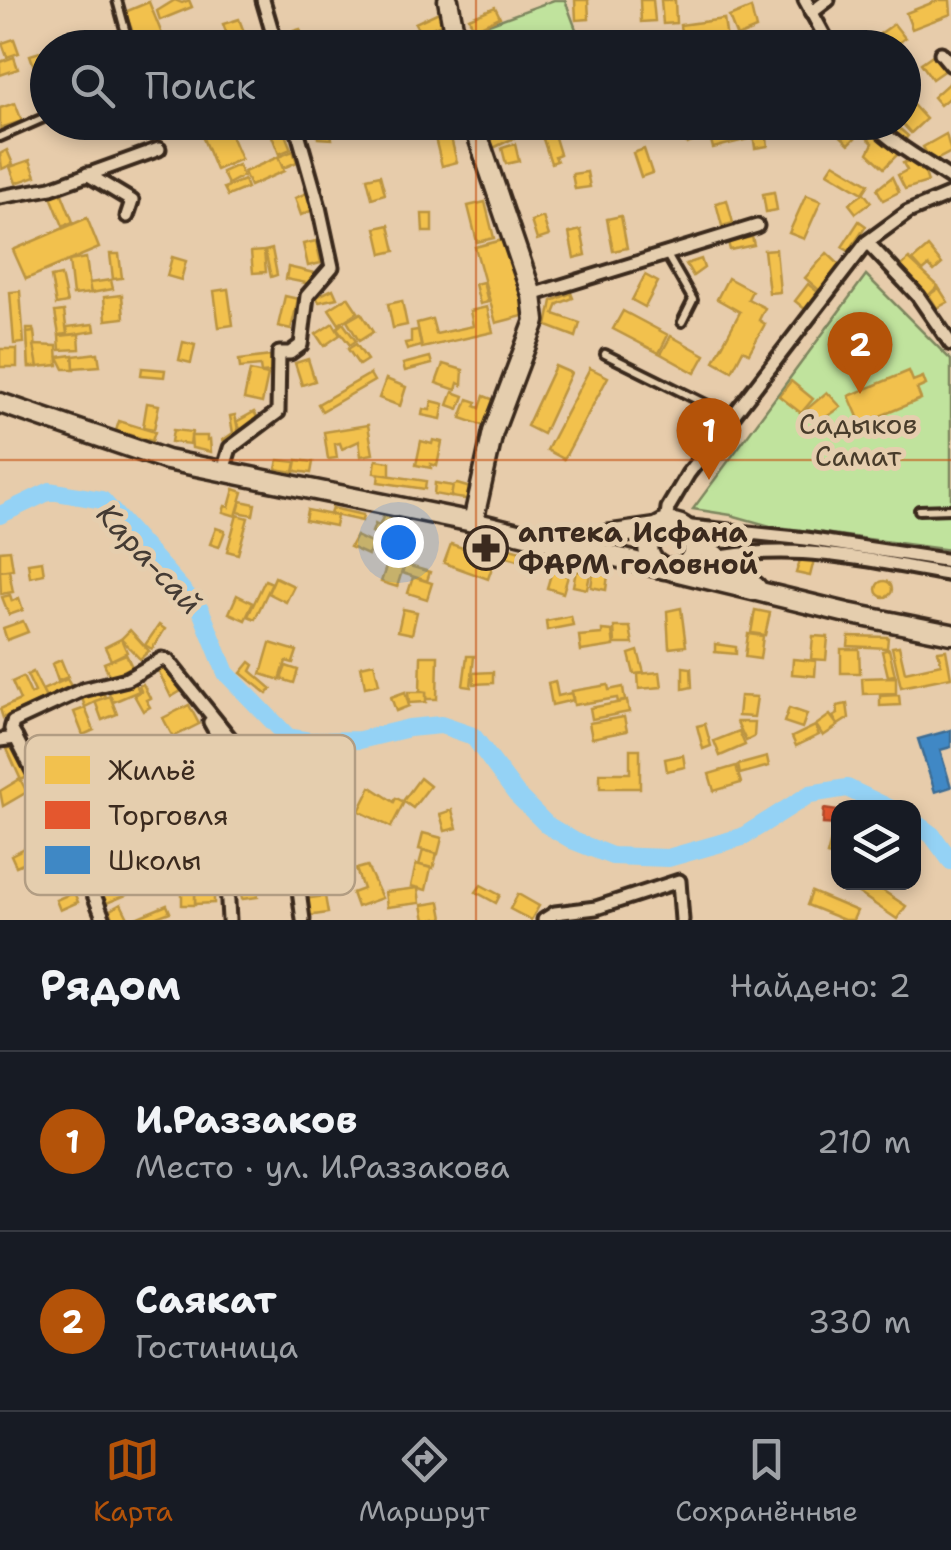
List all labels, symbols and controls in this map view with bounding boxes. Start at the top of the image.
search box [30,30,921,140]
icon: search [65,58,120,113]
text: Поиск [145,60,256,111]
pin: 2 [828,312,892,394]
pin: 1 [676,398,742,480]
park label: Садыков Самат [799,405,917,475]
water label: Кара-сай [87,494,211,623]
place label: аптека Исфана ФАРМ головной [518,513,758,583]
your location [373,517,424,568]
pharmacy icon: аптека Исфана ФАРМ головной [463,525,509,571]
legend [25,735,355,895]
text: Жильё [108,751,196,789]
text: Торговля [108,796,229,834]
map controls [831,800,921,890]
button: layers [831,800,921,890]
text: Школы [108,841,202,879]
text: Рядом [40,957,181,1013]
text: Найдено: 2 [730,964,911,1007]
text: И.Раззаков [135,1094,357,1145]
text: 1 [65,1120,80,1163]
text: 210 m [817,1120,911,1163]
text: Место · ул. И.Раззакова [135,1145,510,1188]
text: Саякат [135,1274,276,1325]
text: 2 [61,1300,84,1343]
text: 330 m [808,1300,911,1343]
text: Гостиница [135,1325,298,1368]
tab: Карта [93,1432,173,1530]
tab: Маршрут [359,1432,489,1530]
tab: Сохранённые [675,1432,858,1530]

